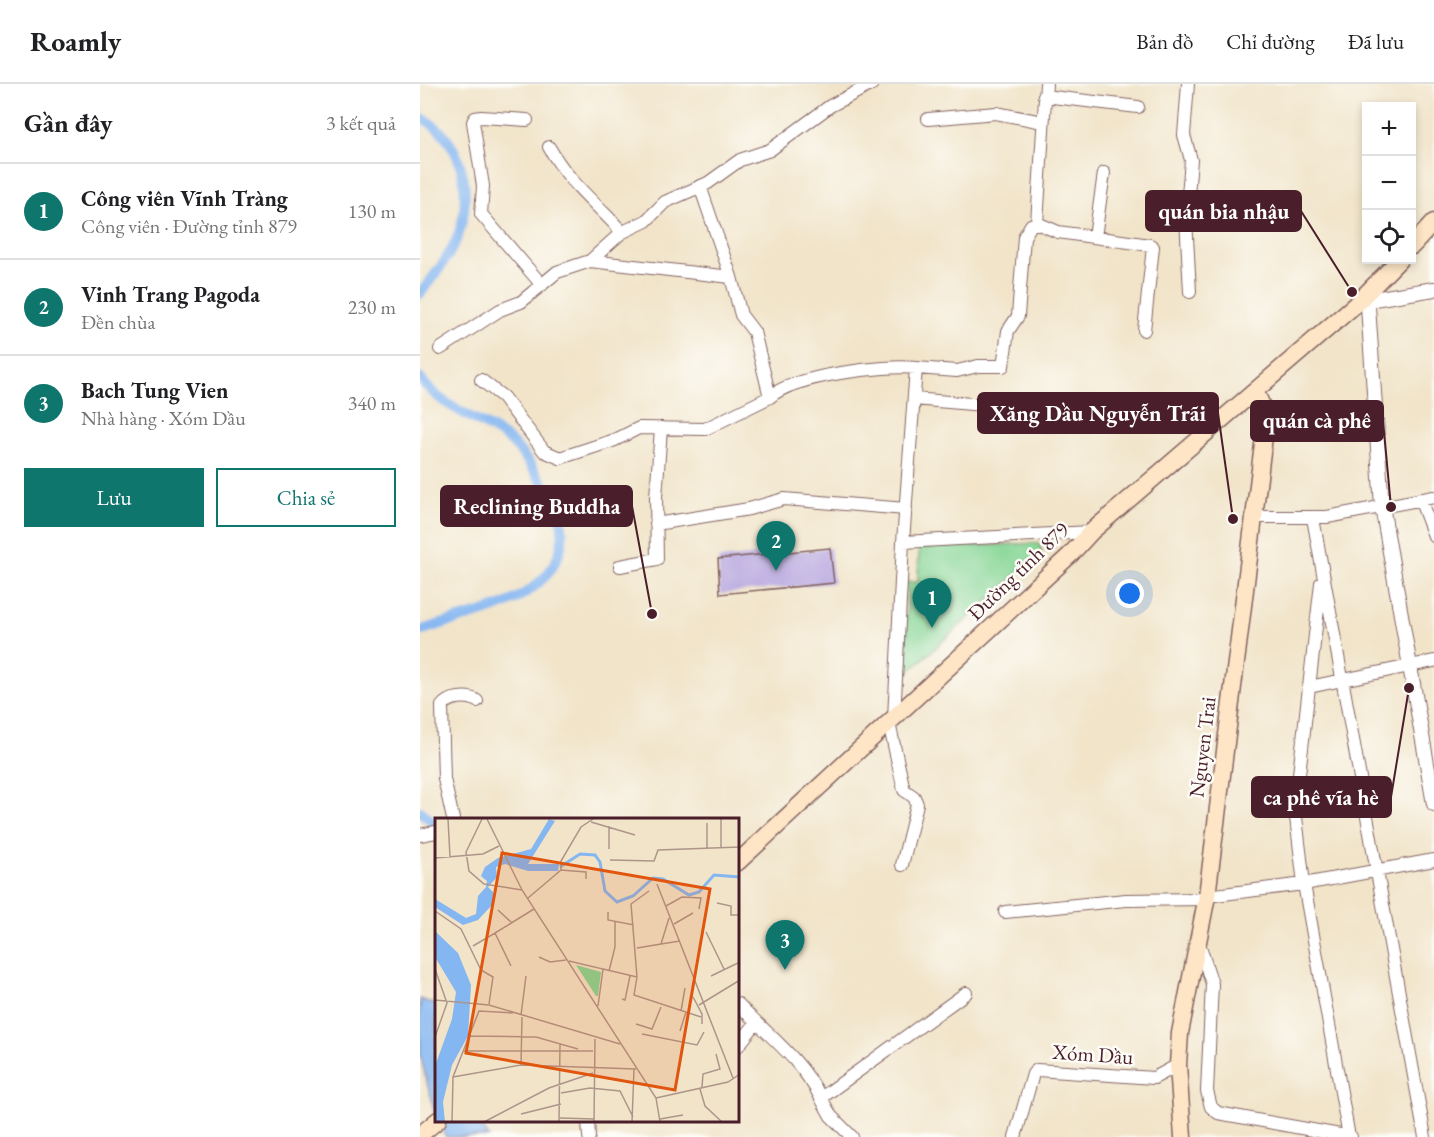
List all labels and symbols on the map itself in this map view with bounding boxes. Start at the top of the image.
callout: quán bia nhậu [1146,191,1301,231]
text: quán bia nhậu [1159,197,1290,226]
callout: Xăng Dầu Nguyễn Trãi [978,393,1218,433]
text: Xăng Dầu Nguyễn Trãi [989,399,1206,428]
callout: quán cà phê [1251,401,1383,441]
text: quán cà phê [1263,406,1371,435]
callout: Reclining Buddha [441,486,632,526]
text: Reclining Buddha [454,492,621,521]
street label: Đường tỉnh 879 [962,516,1074,626]
pin: 2 [756,522,796,571]
pin: 1 [912,578,952,628]
your location [1115,579,1144,608]
street label: Nguyen Trai [1182,695,1222,799]
callout: ca phê vĩa hè [1252,777,1391,817]
text: ca phê vĩa hè [1263,783,1379,812]
inset map [435,818,740,1122]
pin: 3 [766,920,805,970]
street label: Xóm Dầu [1051,1038,1134,1070]

